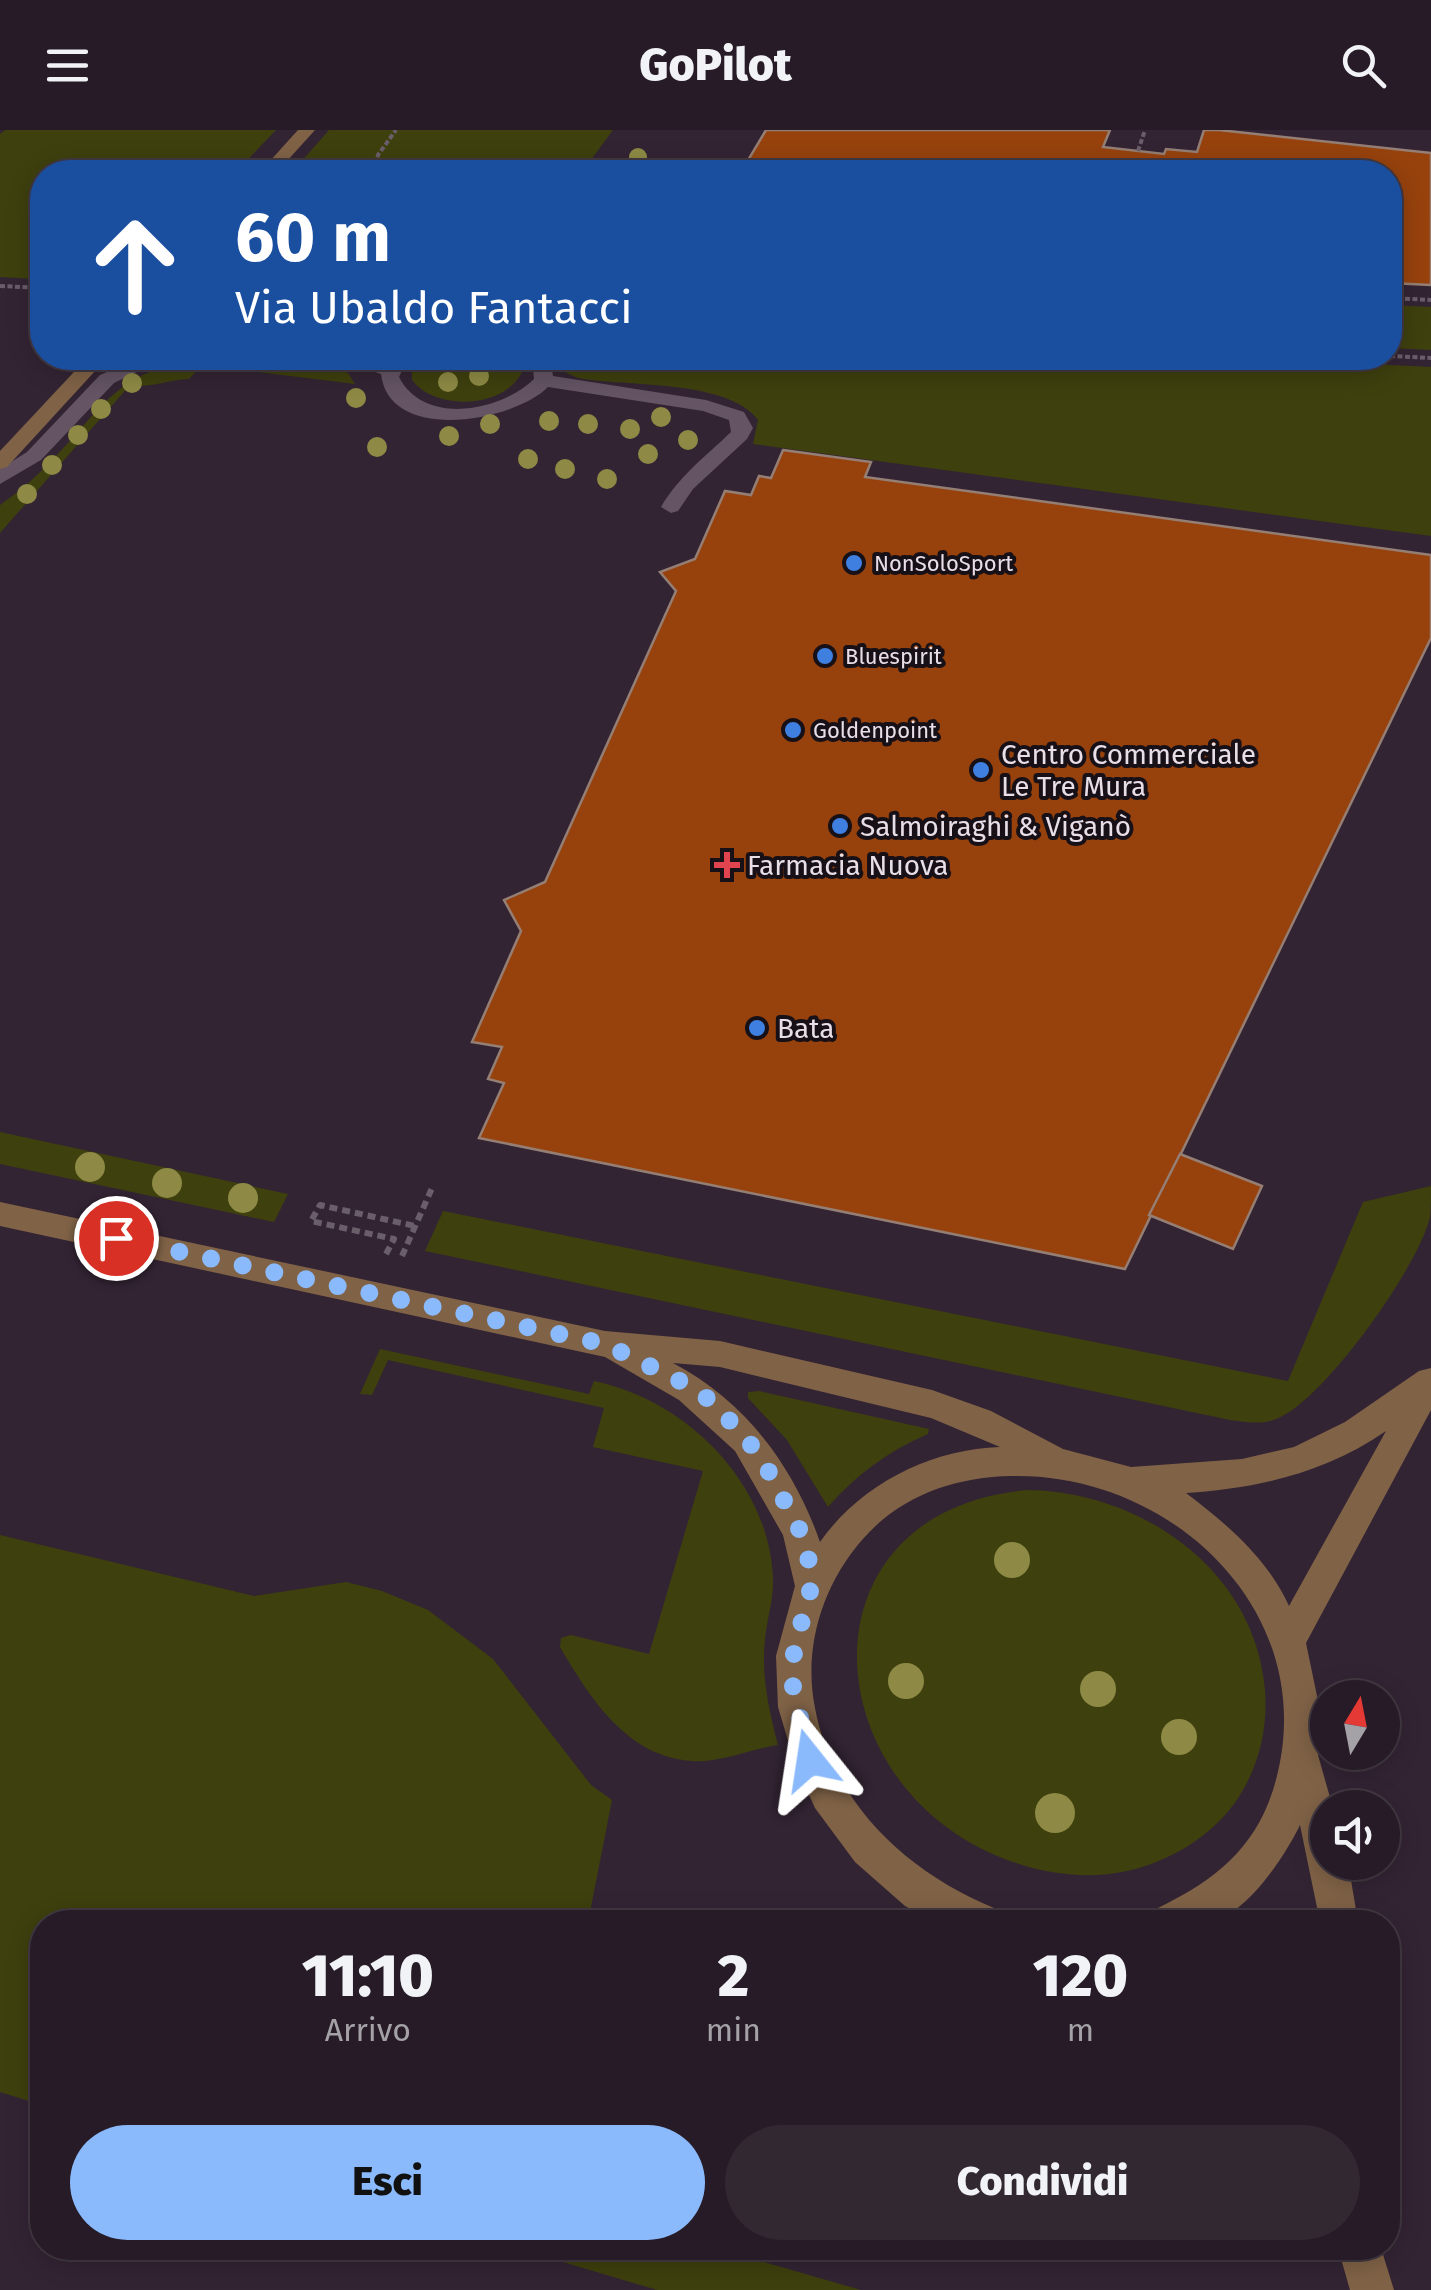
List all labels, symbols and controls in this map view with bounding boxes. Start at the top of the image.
icon: menu [40,38,95,93]
text: GoPilot [639,38,792,92]
icon: search [1336,38,1391,93]
text: 60 m [235,196,391,280]
icon: ahead [70,200,200,330]
text: Via Ubaldo Fantacci [235,281,633,335]
place label: NonSoloSport [874,550,1013,577]
marker: NonSoloSport [843,552,865,574]
place label: Bluespirit [845,643,942,670]
marker: Bluespirit [814,645,836,667]
place label: Goldenpoint [813,717,937,744]
marker: Goldenpoint [782,719,804,741]
place label: Centro Commerciale Le Tre Mura [1001,738,1256,803]
marker: Centro Commerciale Le Tre Mura [970,759,992,781]
place label: Salmoiraghi & Viganò [860,810,1131,843]
marker: Salmoiraghi & Viganò [829,815,851,837]
place label: Farmacia Nuova [747,849,949,882]
marker: Farmacia Nuova [716,854,738,876]
place label: Bata [777,1012,834,1045]
marker: Bata [746,1017,768,1039]
pin [74,1196,159,1281]
icon: arrive [89,1211,144,1266]
north arrow [1310,1680,1400,1770]
map controls [1310,1680,1400,1880]
position arrow [758,1708,862,1812]
button: sound [1310,1790,1400,1880]
text: 11:10 [302,1940,434,2012]
text: 2 [718,1940,749,2012]
text: 120 [1033,1940,1128,2012]
text: Arrivo [325,2011,411,2049]
text: min [706,2011,761,2049]
text: m [1067,2011,1094,2049]
button: Esci [70,2125,705,2240]
button: Condividi [725,2125,1360,2240]

